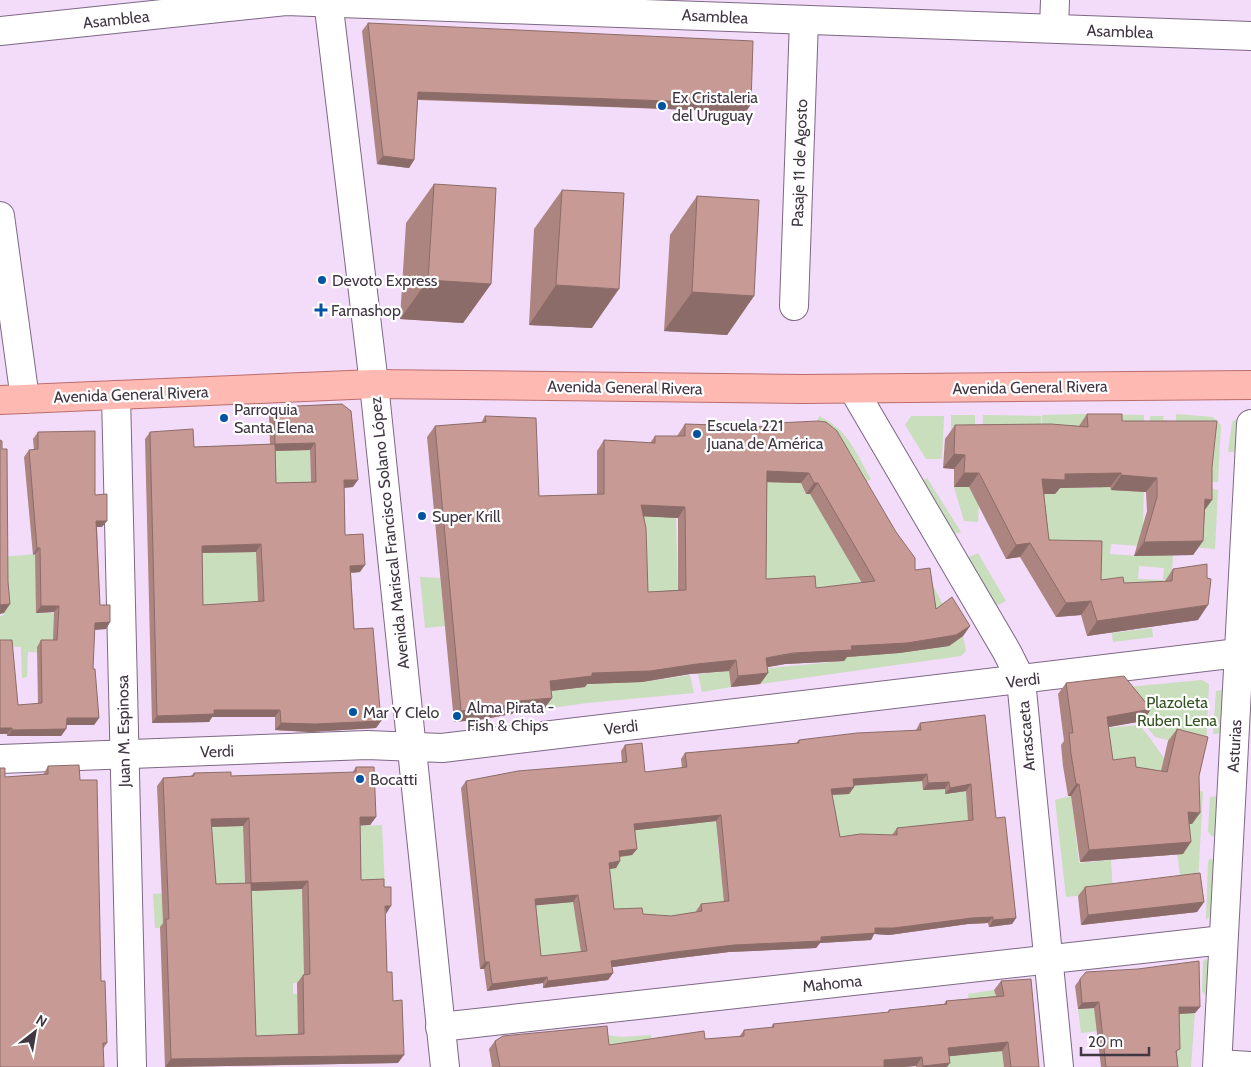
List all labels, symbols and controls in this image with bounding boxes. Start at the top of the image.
street label: Asamblea [681,5,749,28]
street label: Asamblea [82,7,150,32]
street label: Asamblea [1086,21,1154,42]
place label: Ex Cristaleria del Uruguay [672,88,758,125]
street label: Pasaje 11 de Agosto [788,99,811,227]
marker: Ex Cristaleria del Uruguay [656,100,668,112]
place label: Devoto Express [332,271,438,290]
marker: Devoto Express [316,274,328,286]
place label: Farnashop [331,301,401,320]
marker: Farnashop [315,304,327,316]
street label: Avenida General Rivera [547,377,703,398]
street label: Avenida General Rivera [952,377,1108,398]
street label: Avenida General Rivera [53,382,209,407]
street label: Avenida Mariscal Francisco Solano López [366,395,413,670]
place label: Parroquia Santa Elena [234,400,314,437]
marker: Parroquia Santa Elena [218,412,230,424]
place label: Escuela 221 Juana de América [706,416,824,453]
marker: Escuela 221 Juana de América [691,428,703,440]
place label: Super Krill [432,507,501,526]
marker: Super Krill [416,510,428,522]
street label: Verdi [1005,669,1041,692]
street label: Juan M. Espinosa [113,674,134,788]
park label: Plazoleta Ruben Lena [1137,693,1217,730]
place label: Alma Pirata - Fish & Chips [467,698,554,735]
street label: Arrascaeta [1014,700,1039,772]
place label: Mar Y CIelo [363,703,440,722]
marker: Mar Y CIelo [347,706,359,718]
marker: Alma Pirata - Fish & Chips [451,710,463,722]
street label: Verdi [603,716,639,739]
street label: Asturias [1224,719,1245,773]
street label: Verdi [200,741,234,762]
place label: Bocatti [370,770,417,789]
marker: Bocatti [354,773,366,785]
street label: Mahoma [801,971,863,996]
north arrow [10,1007,60,1057]
text: N [33,1011,51,1031]
scale bar [1081,1024,1148,1056]
text: 20 m [1088,1033,1123,1051]

